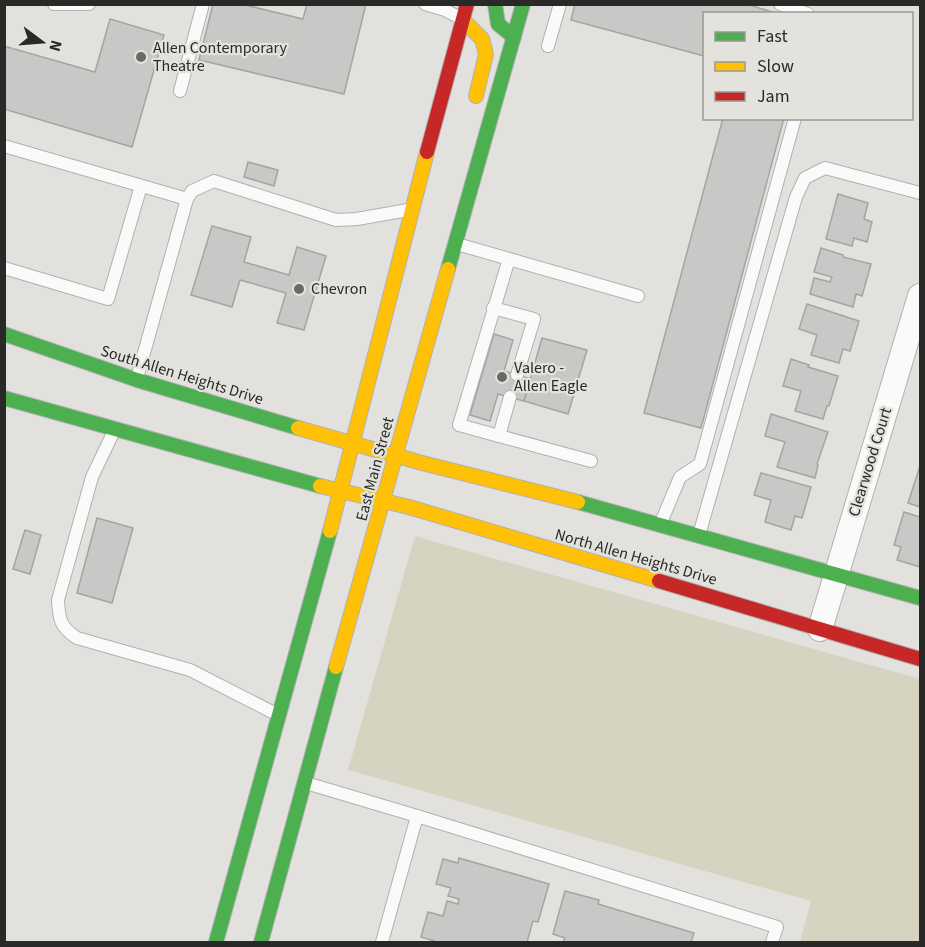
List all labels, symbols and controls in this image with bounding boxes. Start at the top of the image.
north arrow [12,12,72,72]
legend [703,12,913,120]
text: Fast [757,24,788,49]
place label: Allen Contemporary Theatre [153,37,287,77]
text: N [43,38,67,54]
marker: Allen Contemporary Theatre [134,50,148,64]
text: Slow [757,54,794,79]
text: Jam [757,84,790,109]
place label: Chevron [311,278,367,300]
marker: Chevron [292,282,306,296]
street label: South Allen Heights Drive [98,340,266,410]
place label: Valero - Allen Eagle [514,357,587,397]
marker: Valero - Allen Eagle [495,370,509,384]
street label: Clearwood Court [843,404,897,519]
street label: East Main Street [351,414,400,524]
street label: North Allen Heights Drive [552,523,720,591]

